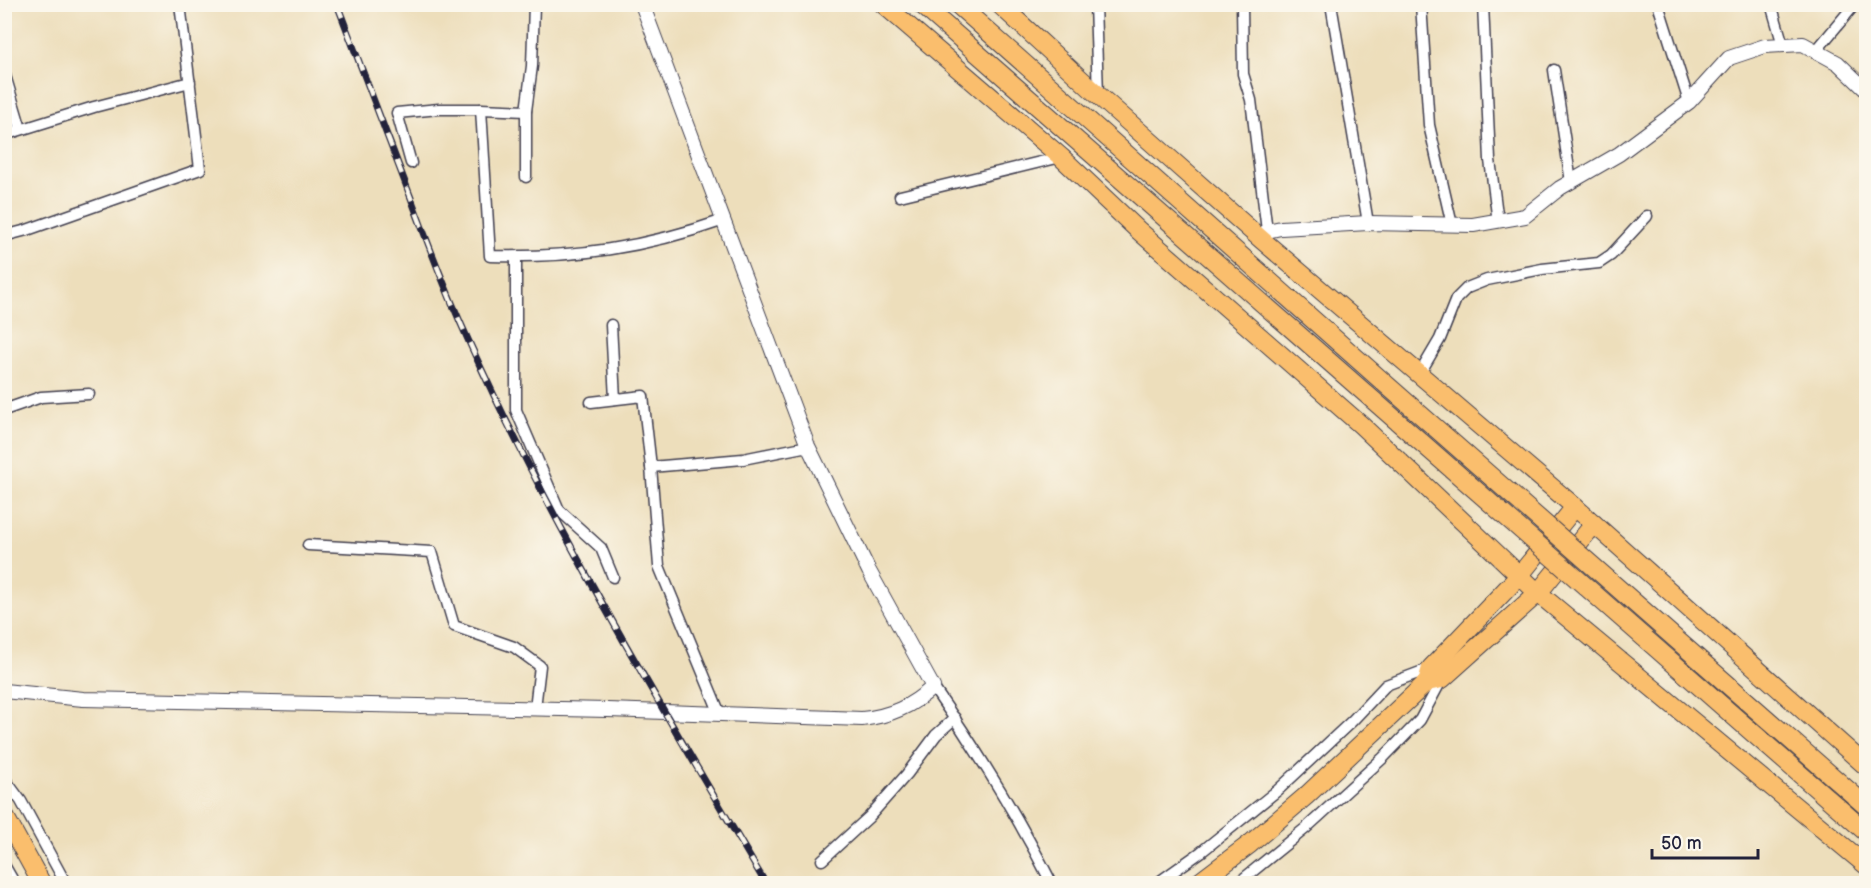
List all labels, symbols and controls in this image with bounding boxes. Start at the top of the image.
scale bar [1652,822,1758,860]
text: 50 m [1661,833,1702,854]

